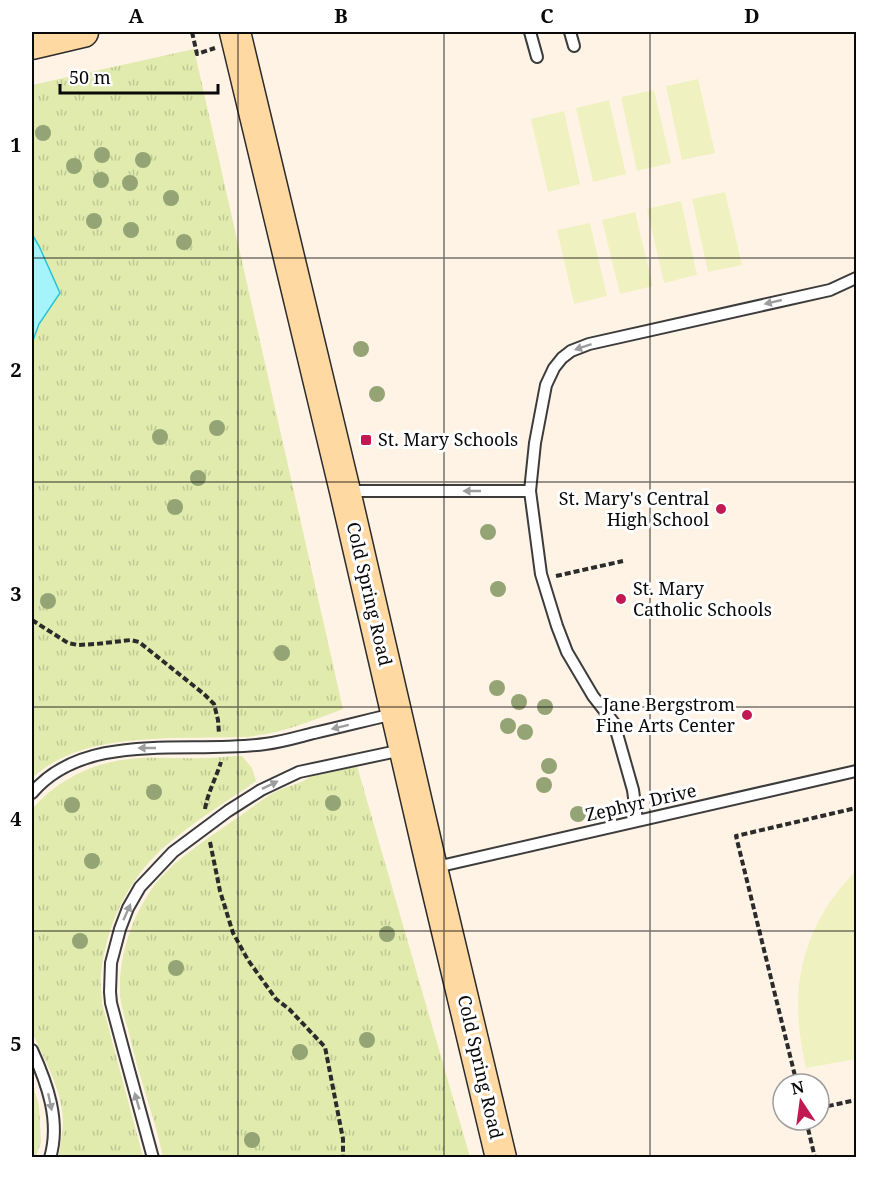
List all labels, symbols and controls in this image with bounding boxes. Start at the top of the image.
text: A [128,2,144,29]
text: B [334,2,348,29]
text: C [540,2,554,29]
text: D [744,2,760,29]
scale bar [60,57,218,95]
text: 50 m [69,65,111,89]
text: 1 [10,131,22,158]
one-way arrow [763,298,782,308]
one-way arrow [574,343,592,352]
text: 2 [10,356,22,383]
place label: St. Mary Schools [378,427,518,451]
marker: St. Mary Schools [359,433,373,447]
one-way arrow [462,486,481,496]
place label: St. Mary's Central High School [559,486,709,531]
marker: St. Mary's Central High School [714,502,728,516]
street label: Cold Spring Road [342,519,398,668]
place label: St. Mary Catholic Schools [633,576,772,621]
text: 3 [10,580,22,607]
marker: St. Mary Catholic Schools [614,592,628,606]
place label: Jane Bergstrom Fine Arts Center [596,692,736,737]
marker: Jane Bergstrom Fine Arts Center [740,708,754,722]
one-way arrow [331,722,349,732]
one-way arrow [138,744,157,753]
street label: Zephyr Drive [583,778,699,826]
one-way arrow [262,780,279,789]
text: 4 [10,805,22,832]
one-way arrow [122,903,132,921]
street label: Cold Spring Road [453,992,509,1141]
text: 5 [10,1030,22,1057]
north arrow [771,1072,831,1132]
text: N [789,1075,807,1100]
one-way arrow [132,1092,142,1110]
one-way arrow [46,1093,56,1112]

